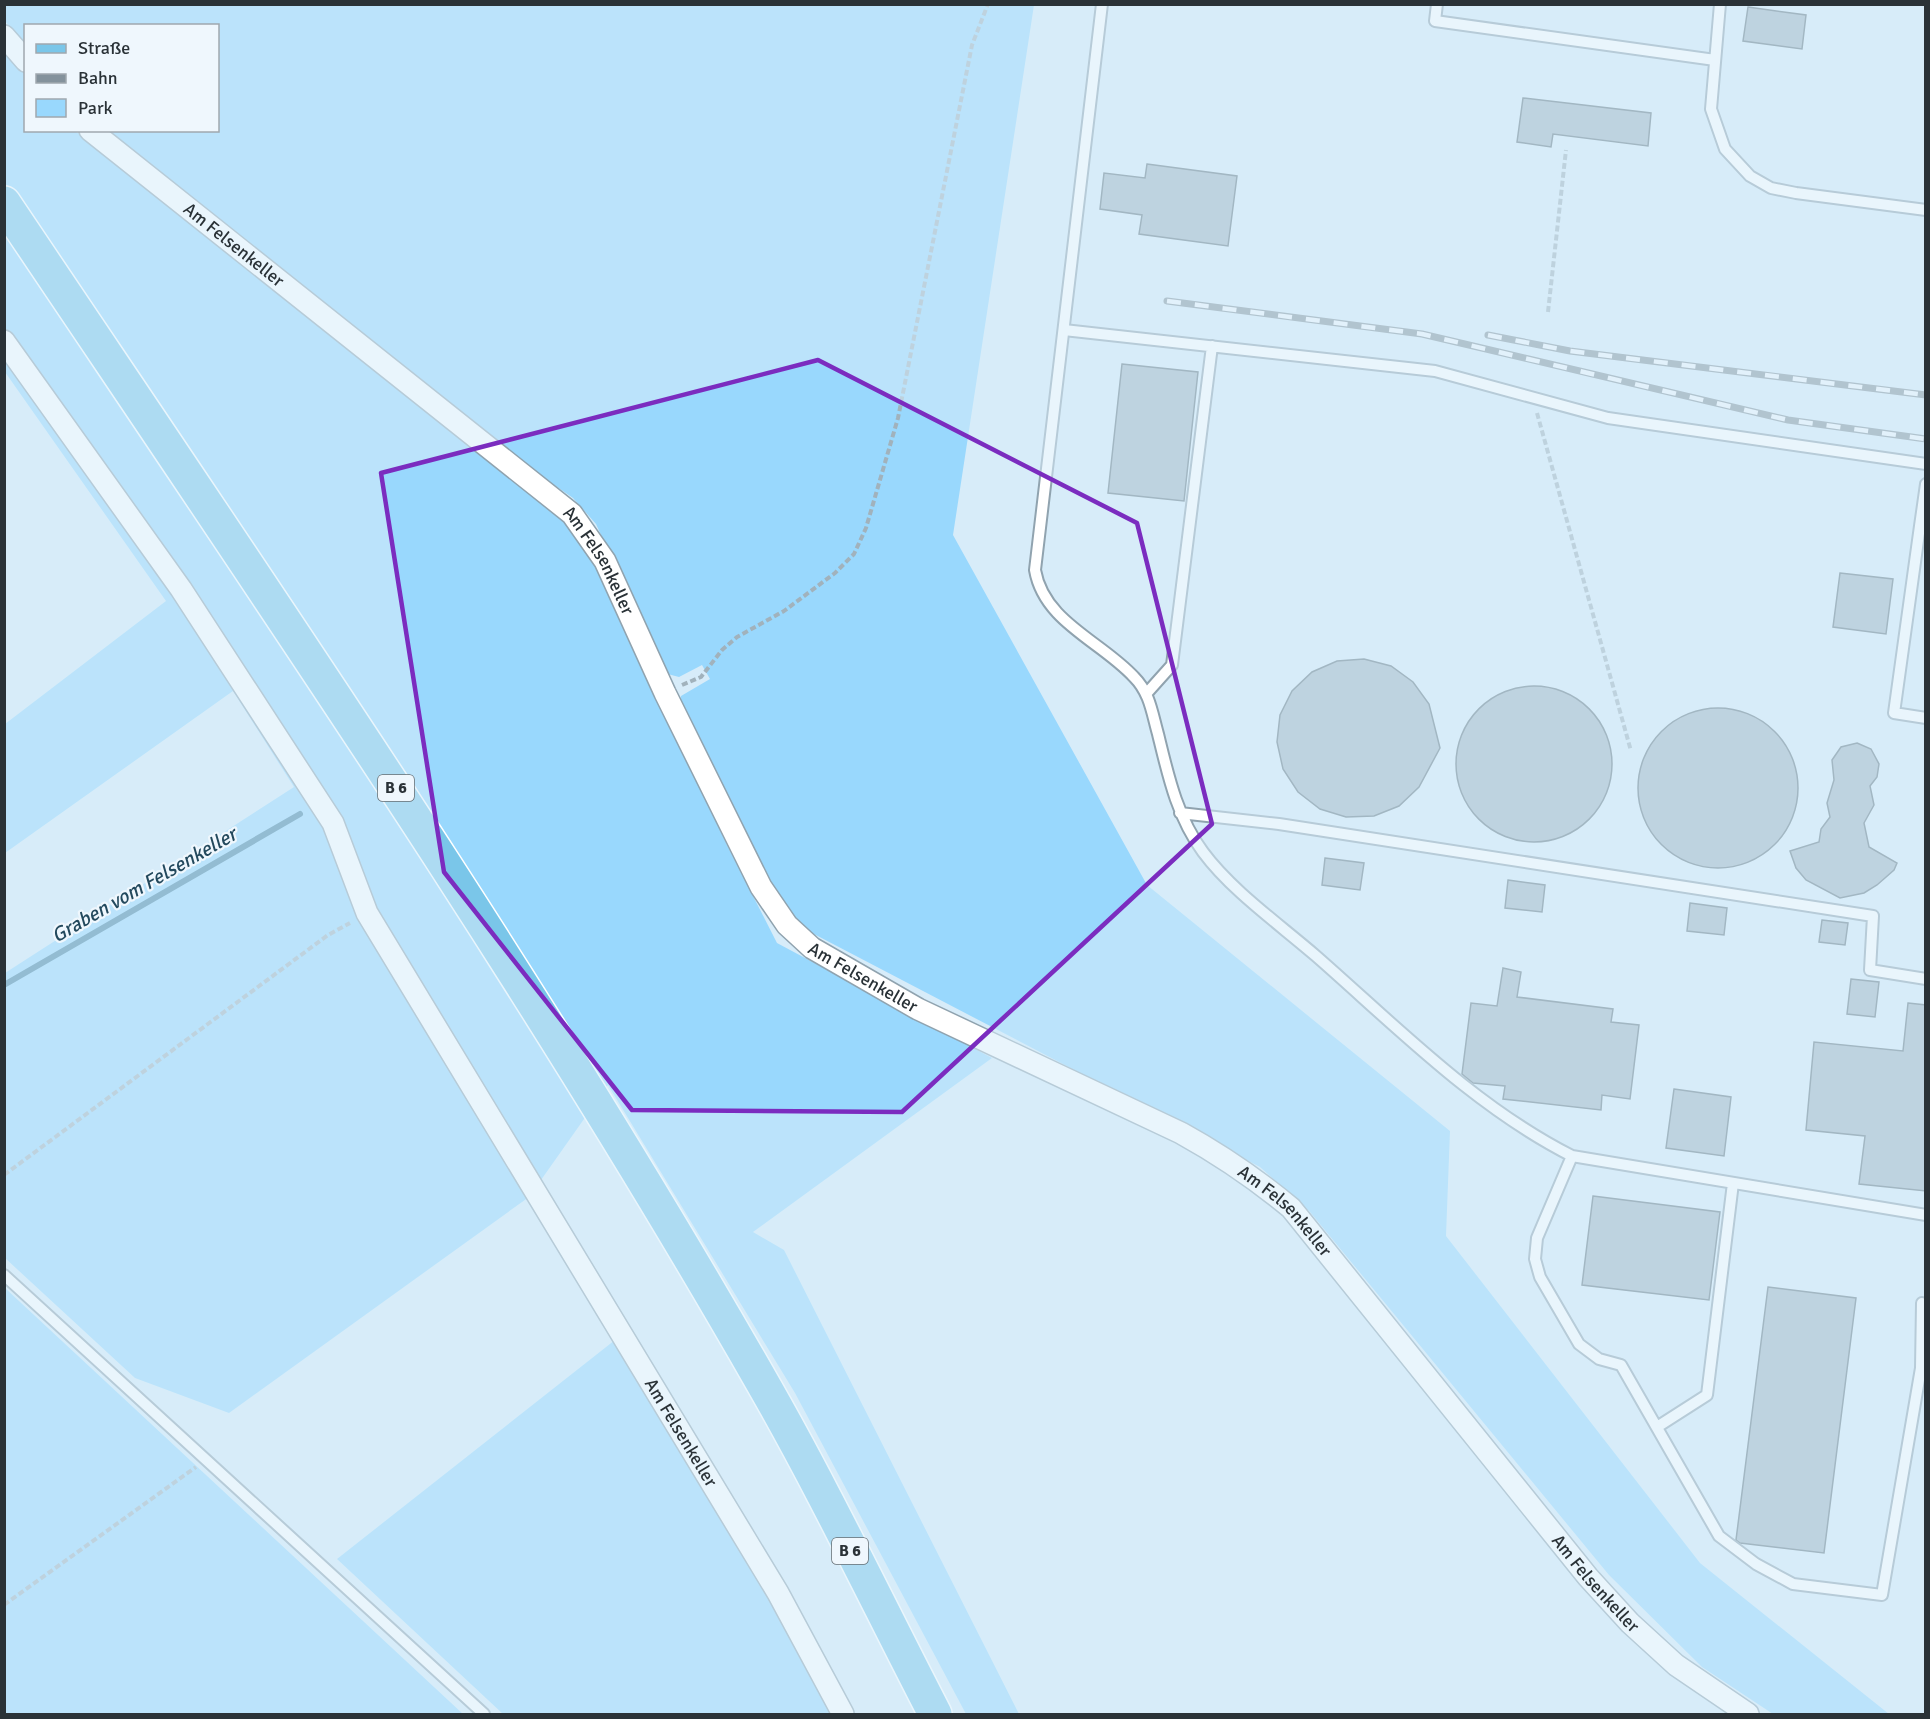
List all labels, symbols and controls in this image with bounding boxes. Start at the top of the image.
legend [24,24,219,132]
text: Straße [78,37,130,59]
text: Bahn [78,67,118,89]
text: Park [78,97,113,119]
street label: Am Felsenkeller [179,198,289,292]
street label: Am Felsenkeller [559,501,639,618]
road number: B 6 [378,775,414,801]
water label: Graben vom Felsenkeller [47,821,243,948]
street label: Am Felsenkeller [804,937,922,1018]
street label: Am Felsenkeller [1234,1160,1337,1261]
street label: Am Felsenkeller [640,1374,722,1491]
street label: Am Felsenkeller [1547,1530,1644,1637]
road number: B 6 [832,1538,868,1564]

